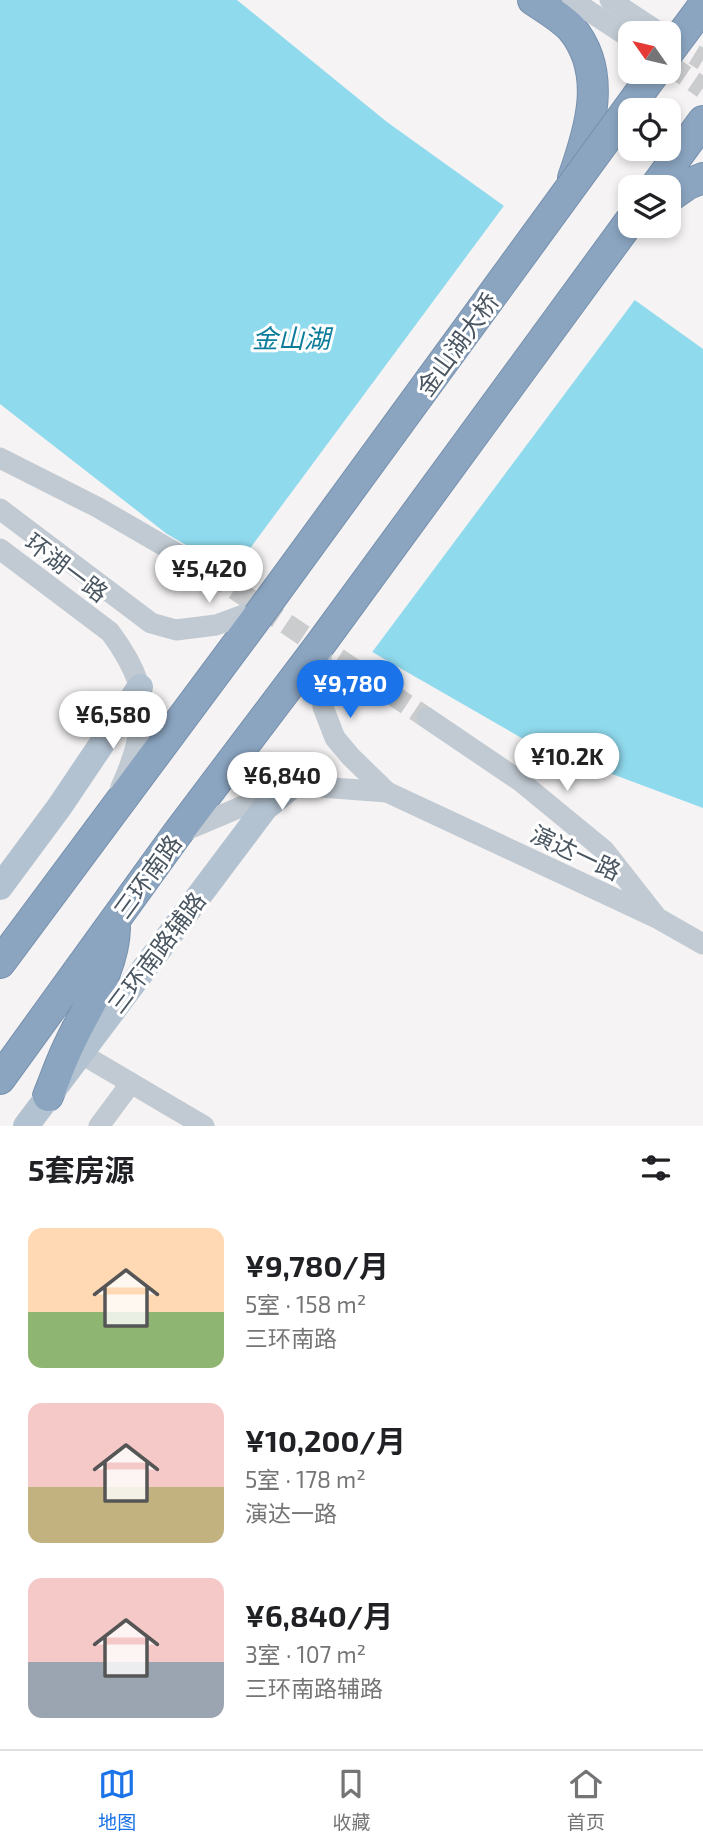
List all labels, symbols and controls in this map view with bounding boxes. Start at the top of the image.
north arrow [618,21,681,84]
map controls [618,21,681,238]
button: locate [618,98,681,161]
button: layers [618,175,681,238]
street label: 金山湖大桥 [410,287,504,401]
water label: 金山湖 [252,322,334,353]
street label: 环湖一路 [20,527,114,607]
pin: ¥5,420 [152,546,266,605]
text: ¥5,420 [171,554,247,582]
pin: ¥9,780 [293,660,407,720]
text: ¥9,780 [313,669,387,697]
pin: ¥6,580 [56,692,170,751]
text: ¥6,580 [75,700,151,728]
pin: ¥10.2K [510,734,624,793]
text: ¥10.2K [530,742,604,770]
pin: ¥6,840 [225,752,339,812]
text: ¥6,840 [243,761,321,789]
street label: 演达一路 [526,819,626,885]
street label: 三环南路 [107,829,187,923]
street label: 三环南路辅路 [101,886,211,1018]
icon: filters [637,1149,675,1187]
text: 5套房源 [28,1151,135,1187]
text: ¥9,780/月 [245,1247,389,1283]
icon: home [84,1256,168,1340]
text: 5室 · 158 m² [245,1290,366,1318]
text: 三环南路 [245,1324,337,1352]
text: ¥10,200/月 [245,1422,406,1458]
icon: home [84,1431,168,1515]
text: 5室 · 178 m² [245,1465,366,1493]
text: 演达一路 [245,1499,337,1527]
text: ¥6,840/月 [245,1597,393,1633]
icon: home [84,1606,168,1690]
text: 3室 · 107 m² [245,1640,366,1668]
text: 三环南路辅路 [245,1674,383,1702]
tab: 地图 [98,1765,136,1834]
tab: 收藏 [332,1765,371,1834]
tab: 首页 [567,1765,605,1834]

